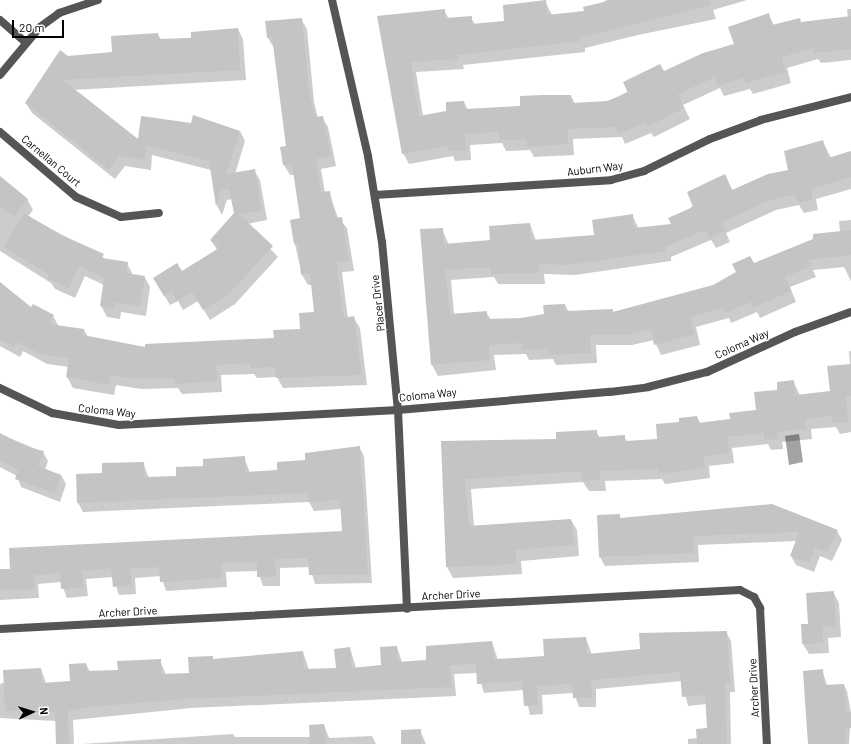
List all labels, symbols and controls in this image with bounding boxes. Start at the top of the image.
scale bar [14,12,66,38]
text: 20 m [19,20,45,34]
street label: Carnellan Court [19,132,83,190]
street label: Auburn Way [566,159,624,179]
street label: Placer Drive [368,274,388,332]
street label: Coloma Way [713,326,771,362]
street label: Coloma Way [399,385,457,405]
street label: Coloma Way [78,401,136,421]
street label: Archer Drive [421,587,481,603]
street label: Archer Drive [98,604,158,620]
street label: Archer Drive [746,658,762,718]
north arrow [12,692,52,732]
text: N [38,707,51,715]

